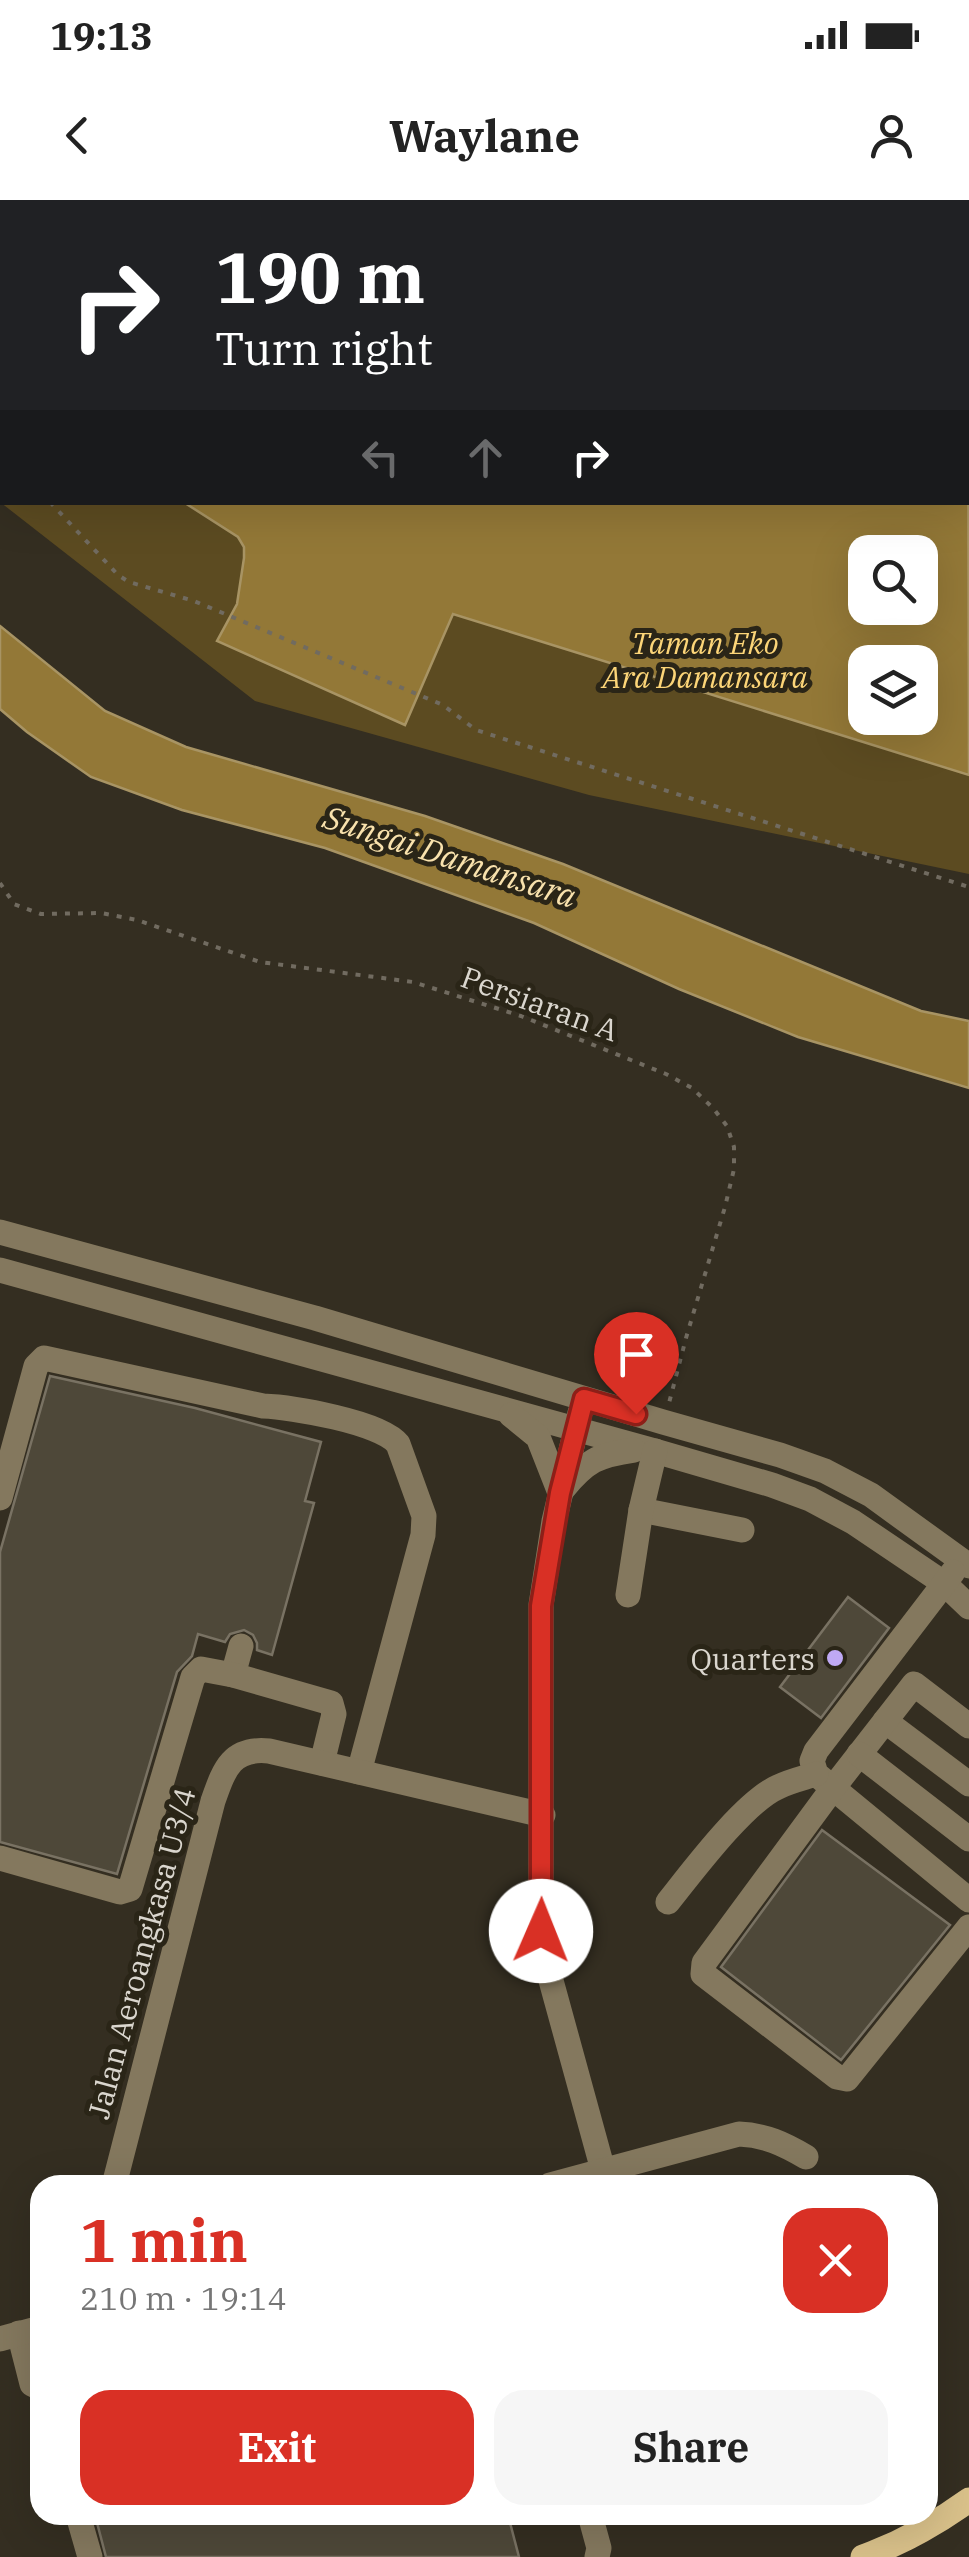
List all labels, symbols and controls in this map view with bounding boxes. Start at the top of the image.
text: 19:13 [50,11,153,60]
text: Waylane [389,106,580,164]
icon: back [50,108,105,163]
icon: person [864,108,919,163]
text: 190 m [215,231,425,322]
icon: right [50,240,180,370]
text: Turn right [215,319,433,377]
icon: left [353,430,408,485]
icon: ahead [458,430,513,485]
icon: right [563,430,618,485]
map controls [848,535,938,735]
button: search [848,535,938,625]
park label: Taman Eko Ara Damansara [600,623,808,696]
button: layers [848,645,938,735]
water label: Sungai Damansara [317,795,582,917]
street label: Persiaran A [456,957,624,1050]
pin [594,1312,679,1415]
icon: arrive [609,1327,664,1382]
place label: Quarters [690,1639,815,1678]
marker: Quarters [824,1647,846,1669]
street label: Jalan Aeroangkasa U3/4 [78,1783,204,2123]
position arrow [489,1879,593,1983]
text: 1 min [80,2200,248,2279]
button: close [783,2208,888,2313]
text: 210 m · 19:14 [80,2277,287,2319]
button: Exit [80,2390,474,2505]
button: Share [494,2390,888,2505]

